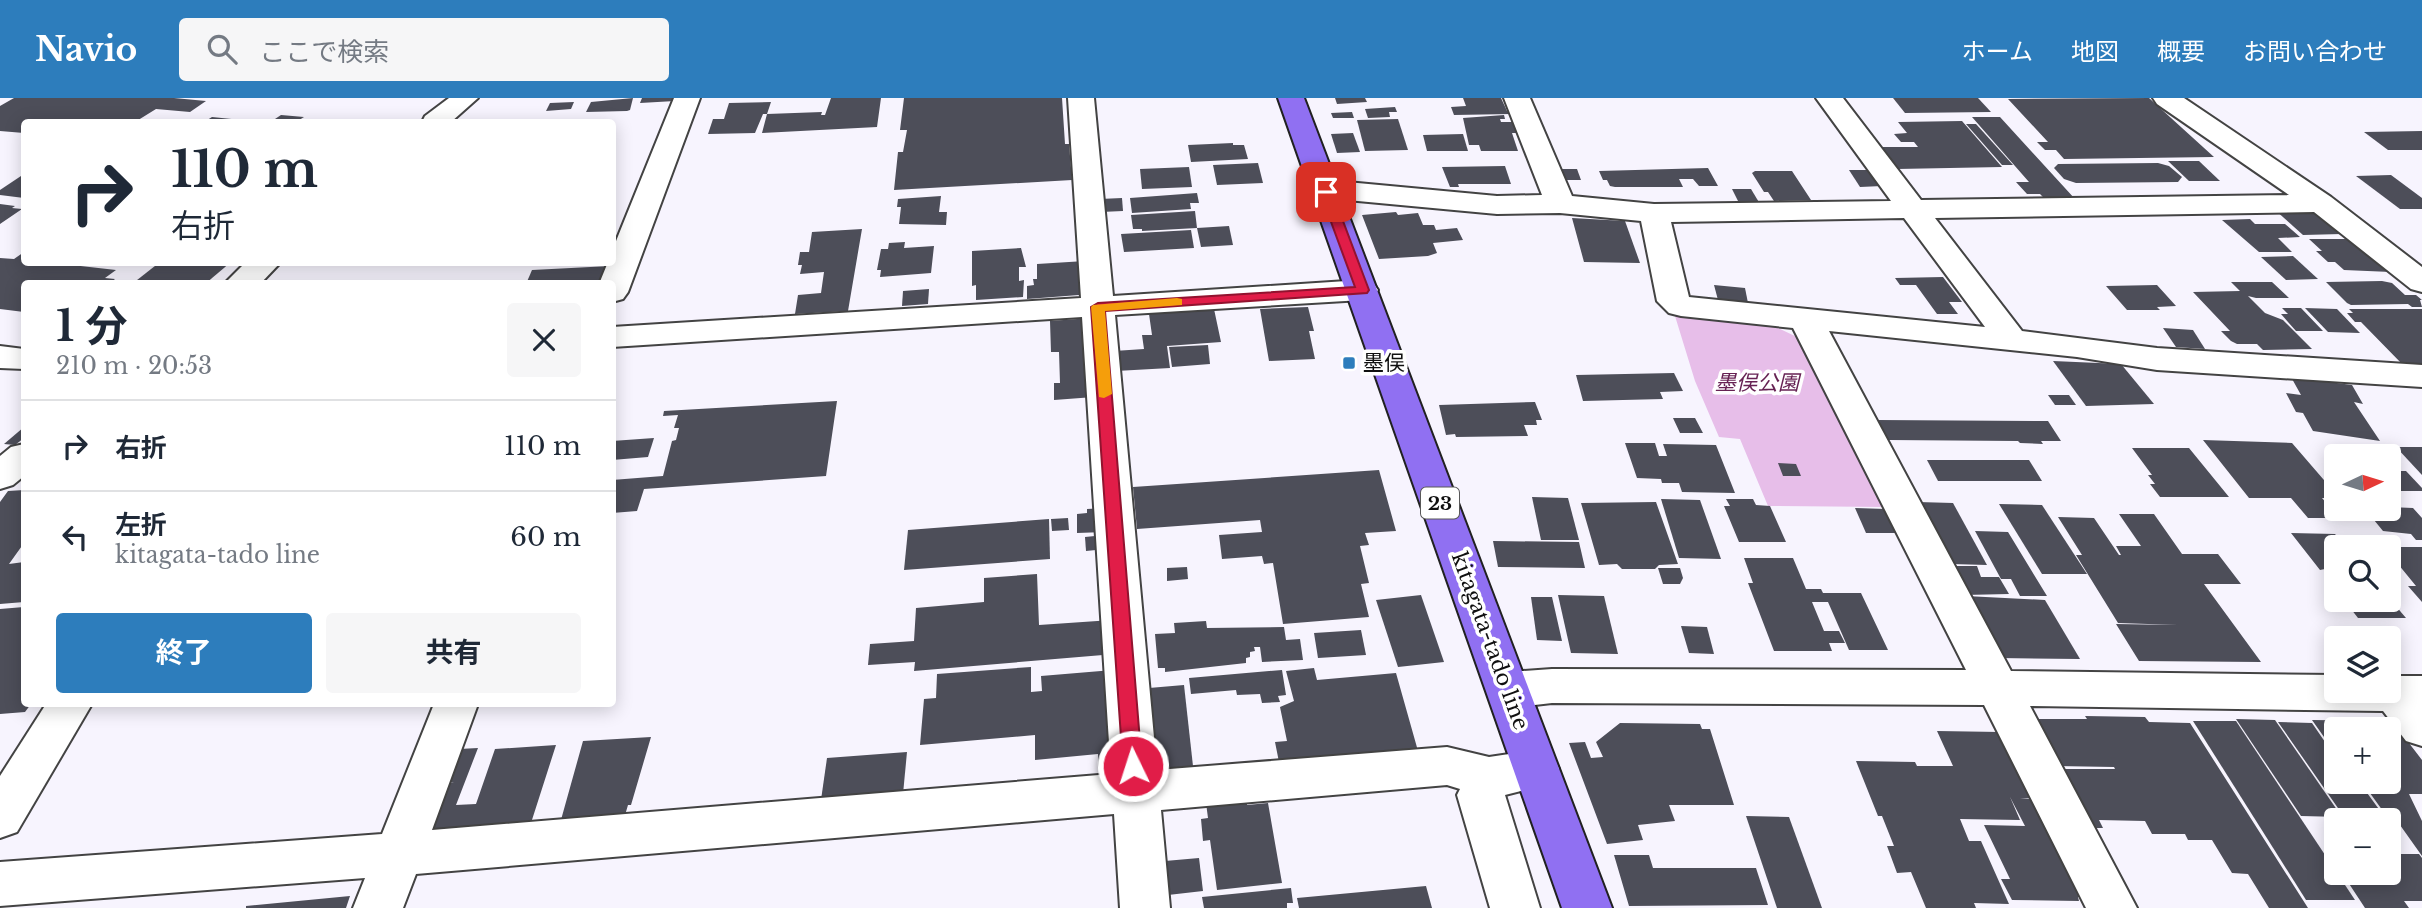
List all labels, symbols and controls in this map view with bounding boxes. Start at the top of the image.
search box [179,18,669,81]
text: Navio [35,29,137,70]
icon: search [203,30,241,68]
text: ここで検索 [259,36,389,68]
text: ホーム [1962,37,2033,66]
text: 地図 [2071,37,2119,66]
text: 概要 [2157,37,2205,66]
text: お問い合わせ [2243,37,2387,66]
text: 110 m [171,139,318,200]
icon: right [56,147,147,238]
pin [1296,162,1356,222]
icon: arrive [1307,173,1345,211]
text: 右折 [171,206,235,246]
text: 1 分 [56,300,127,352]
button: close [507,303,581,377]
place label: 墨俣 [1363,350,1405,376]
text: 210 m · 20:53 [56,352,212,380]
marker: 墨俣 [1341,355,1357,371]
park label: 墨俣公園 [1715,370,1802,396]
icon: right [56,427,94,465]
text: 110 m [504,430,581,462]
text: 右折 [115,432,167,464]
north arrow [2324,444,2401,522]
map controls [2324,444,2401,885]
road number: 23 [1421,488,1459,518]
text: 左折 [115,509,167,541]
icon: left [56,518,94,556]
text: 60 m [510,521,581,553]
button: search [2324,535,2401,612]
text: kitagata-tado line [115,541,320,569]
street label: kitagata-tado line [1446,549,1534,733]
button: 終了 [56,613,312,693]
button: 共有 [326,613,581,693]
button: layers [2324,626,2401,703]
button: + [2324,717,2401,794]
position arrow [1096,729,1170,803]
button: − [2324,808,2401,885]

